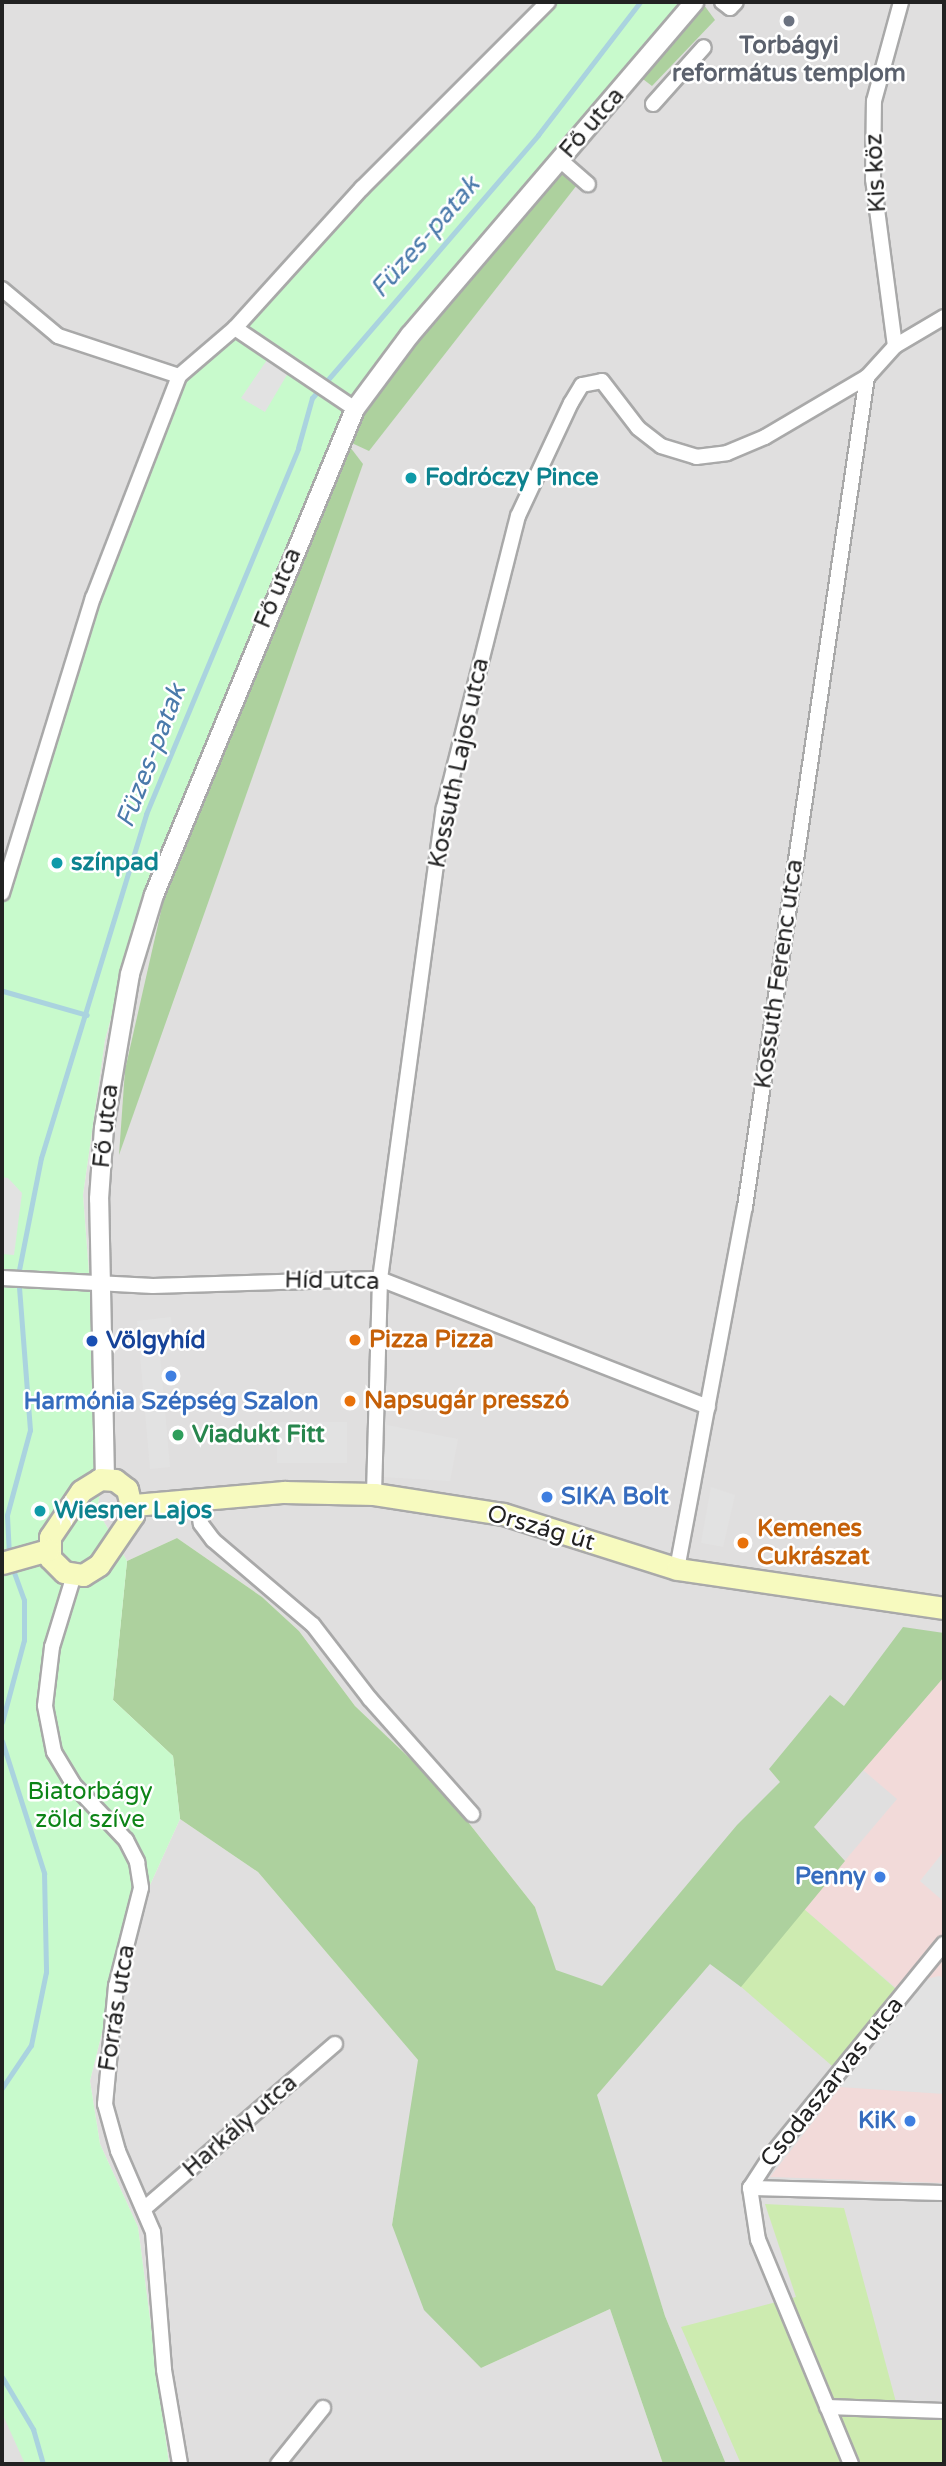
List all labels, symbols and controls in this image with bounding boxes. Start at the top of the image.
marker: Torbágyi református templom [781,13,797,29]
place label: Torbágyi református templom [672,32,906,88]
street label: Fő utca [553,82,631,164]
street label: Kis köz [860,133,892,213]
water label: Füzes-patak [364,170,486,304]
place label: Fodróczy Pince [425,464,598,492]
marker: Fodróczy Pince [403,470,419,486]
street label: Fő utca [248,544,308,632]
street label: Kossuth Lajos utca [423,655,495,871]
water label: Füzes-patak [109,680,193,832]
place label: színpad [71,849,159,877]
marker: színpad [49,855,65,871]
street label: Kossuth Ferenc utca [749,857,809,1091]
street label: Fő utca [87,1083,125,1169]
street label: Híd utca [284,1266,380,1296]
place label: Pizza Pizza [369,1326,494,1354]
place label: Völgyhíd [106,1327,206,1355]
marker: Pizza Pizza [347,1332,363,1348]
marker: Völgyhíd [84,1333,100,1349]
marker: Harmónia Szépség Szalon [163,1368,179,1384]
place label: Napsugár presszó [364,1387,569,1415]
place label: Harmónia Szépség Szalon [23,1388,319,1416]
marker: Napsugár presszó [342,1393,358,1409]
place label: Viadukt Fitt [192,1421,325,1449]
marker: Viadukt Fitt [170,1427,186,1443]
place label: SIKA Bolt [561,1483,669,1511]
marker: SIKA Bolt [539,1489,555,1505]
place label: Wiesner Lajos [54,1497,212,1525]
street label: Ország út [484,1499,598,1557]
marker: Wiesner Lajos [32,1503,48,1519]
place label: Kemenes Cukrászat [757,1515,870,1571]
marker: Kemenes Cukrászat [735,1535,751,1551]
park label: Biatorbágy zöld szíve [27,1778,153,1834]
place label: Penny [795,1863,866,1891]
marker: Penny [872,1869,888,1885]
street label: Forrás utca [93,1943,141,2073]
street label: Csodaszarvas utca [754,1991,910,2173]
street label: Harkály utca [177,2069,303,2183]
place label: KiK [858,2107,896,2135]
marker: KiK [902,2113,918,2129]

